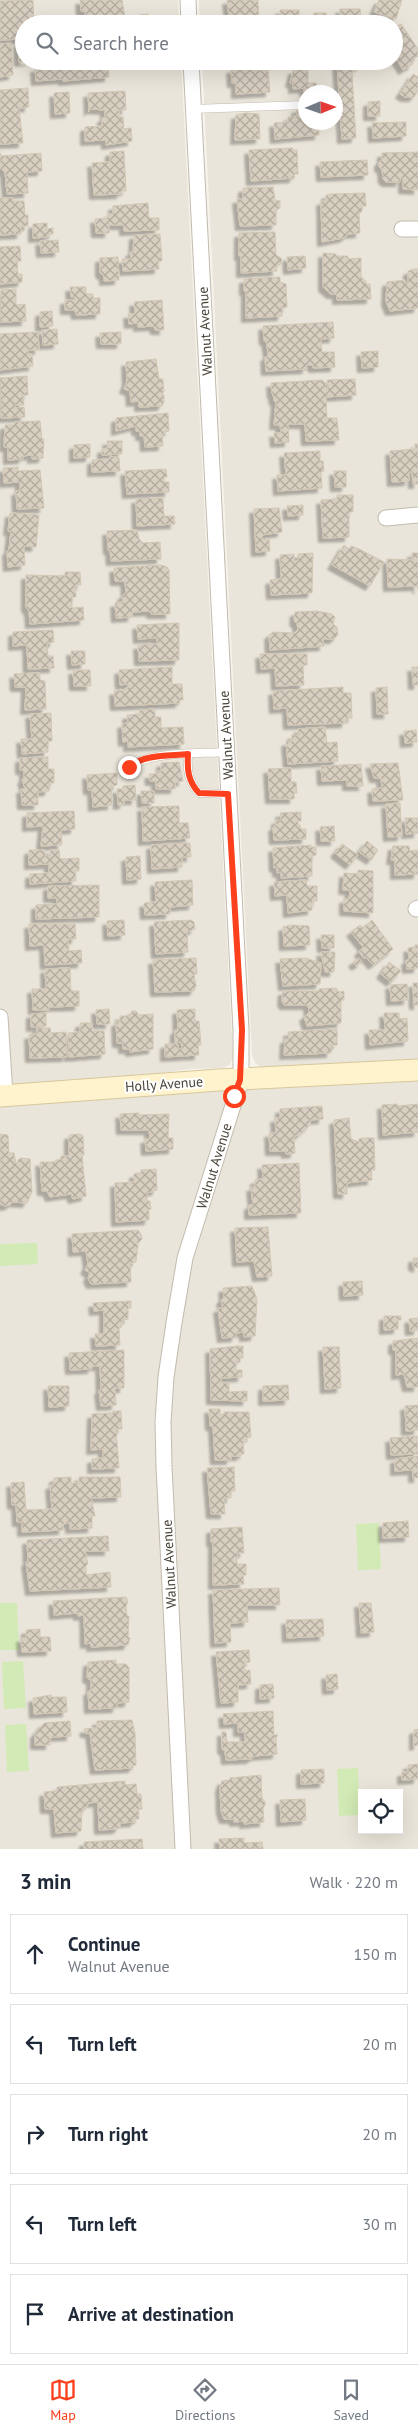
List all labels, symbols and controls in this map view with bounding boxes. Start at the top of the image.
search box [15,15,403,70]
icon: search [33,29,61,57]
text: Search here [73,31,169,55]
north arrow [298,85,343,130]
street label: Walnut Avenue [194,286,216,376]
street label: Walnut Avenue [215,690,237,780]
route end [118,756,141,779]
street label: Holly Avenue [124,1072,204,1096]
route start [223,1085,246,1108]
street label: Walnut Avenue [192,1121,236,1211]
street label: Walnut Avenue [158,1519,180,1609]
map controls [358,1789,403,1834]
button: locate [358,1789,403,1834]
text: 3 min [20,1868,71,1895]
text: Walk · 220 m [309,1872,398,1892]
text: Continue [68,1932,140,1956]
icon: ahead [21,1940,49,1968]
text: 150 m [354,1944,397,1964]
text: Walnut Avenue [68,1956,170,1976]
icon: left [21,2030,49,2058]
text: Turn left [68,2032,137,2056]
text: 20 m [362,2034,397,2054]
icon: right [21,2120,49,2148]
text: Turn right [68,2122,148,2146]
text: 20 m [362,2124,397,2144]
icon: left [21,2210,49,2238]
text: Turn left [68,2212,137,2236]
text: 30 m [362,2214,397,2234]
icon: arrive [21,2300,49,2328]
text: Arrive at destination [68,2302,234,2326]
tab: Map [49,2376,77,2424]
tab: Directions [175,2376,235,2424]
tab: Saved [333,2376,369,2424]

